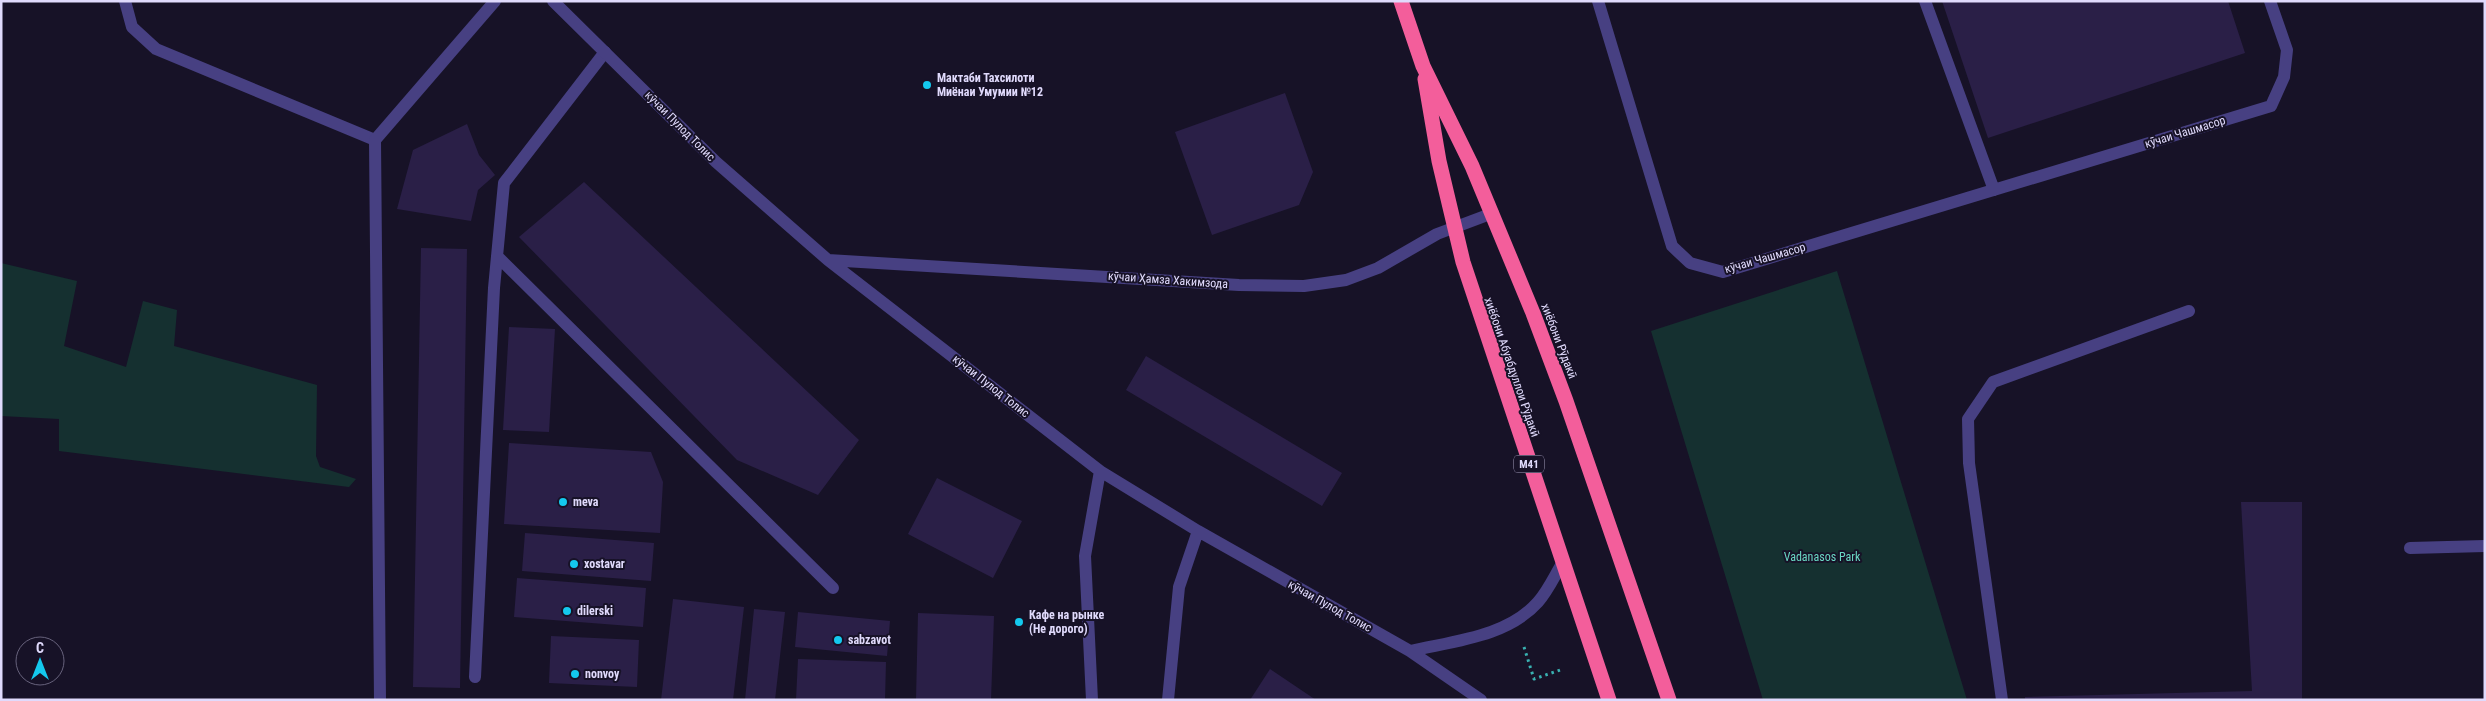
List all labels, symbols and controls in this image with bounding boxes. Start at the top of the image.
place label: Мактаби Тахсилоти Миёнаи Умумии №12 [937,71,1043,99]
marker: Мактаби Тахсилоти Миёнаи Умумии №12 [921,79,933,91]
street label: кӯчаи Пулод Толис [642,88,718,164]
street label: кӯчаи Чашмасор [2143,113,2227,151]
street label: кӯчаи Чашмасор [1723,240,1807,276]
street label: кӯчаи Ҳамза Хакимзода [1107,269,1229,291]
street label: хиёбони Абуабдуллои Рӯдакӣ [1481,295,1543,439]
street label: хиёбони Рӯдакӣ [1538,301,1580,381]
street label: кӯчаи Пулод Толис [950,352,1032,421]
road number: M41 [1514,456,1544,472]
place label: meva [573,495,599,509]
marker: meva [557,496,569,508]
park label: Vadanasos Park [1784,550,1861,564]
place label: xostavar [584,557,625,571]
marker: xostavar [568,558,580,570]
street label: кӯчаи Пулод Толис [1286,577,1375,635]
place label: dilerski [577,604,613,618]
marker: dilerski [561,605,573,617]
place label: Кафе на рынке (Не дорого) [1029,608,1105,636]
marker: Кафе на рынке (Не дорого) [1013,616,1025,628]
place label: sabzavot [848,633,891,647]
marker: sabzavot [832,634,844,646]
north arrow [15,636,65,686]
text: С [36,640,44,656]
place label: nonvoy [585,667,620,681]
marker: nonvoy [569,668,581,680]

